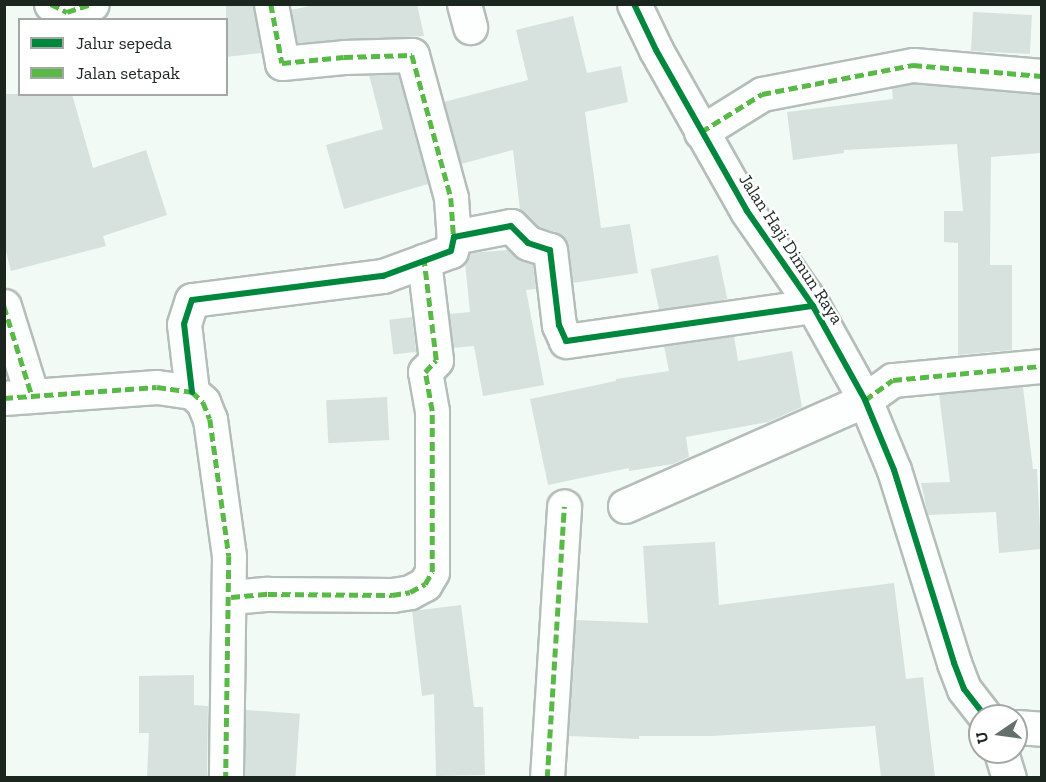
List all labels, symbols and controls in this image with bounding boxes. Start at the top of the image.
legend [18,18,228,96]
text: Jalur sepeda [76,32,172,54]
text: Jalan setapak [76,62,180,84]
street label: Jalan Haji Dimun Raya [734,170,848,328]
north arrow [968,704,1028,764]
text: U [971,730,992,745]

